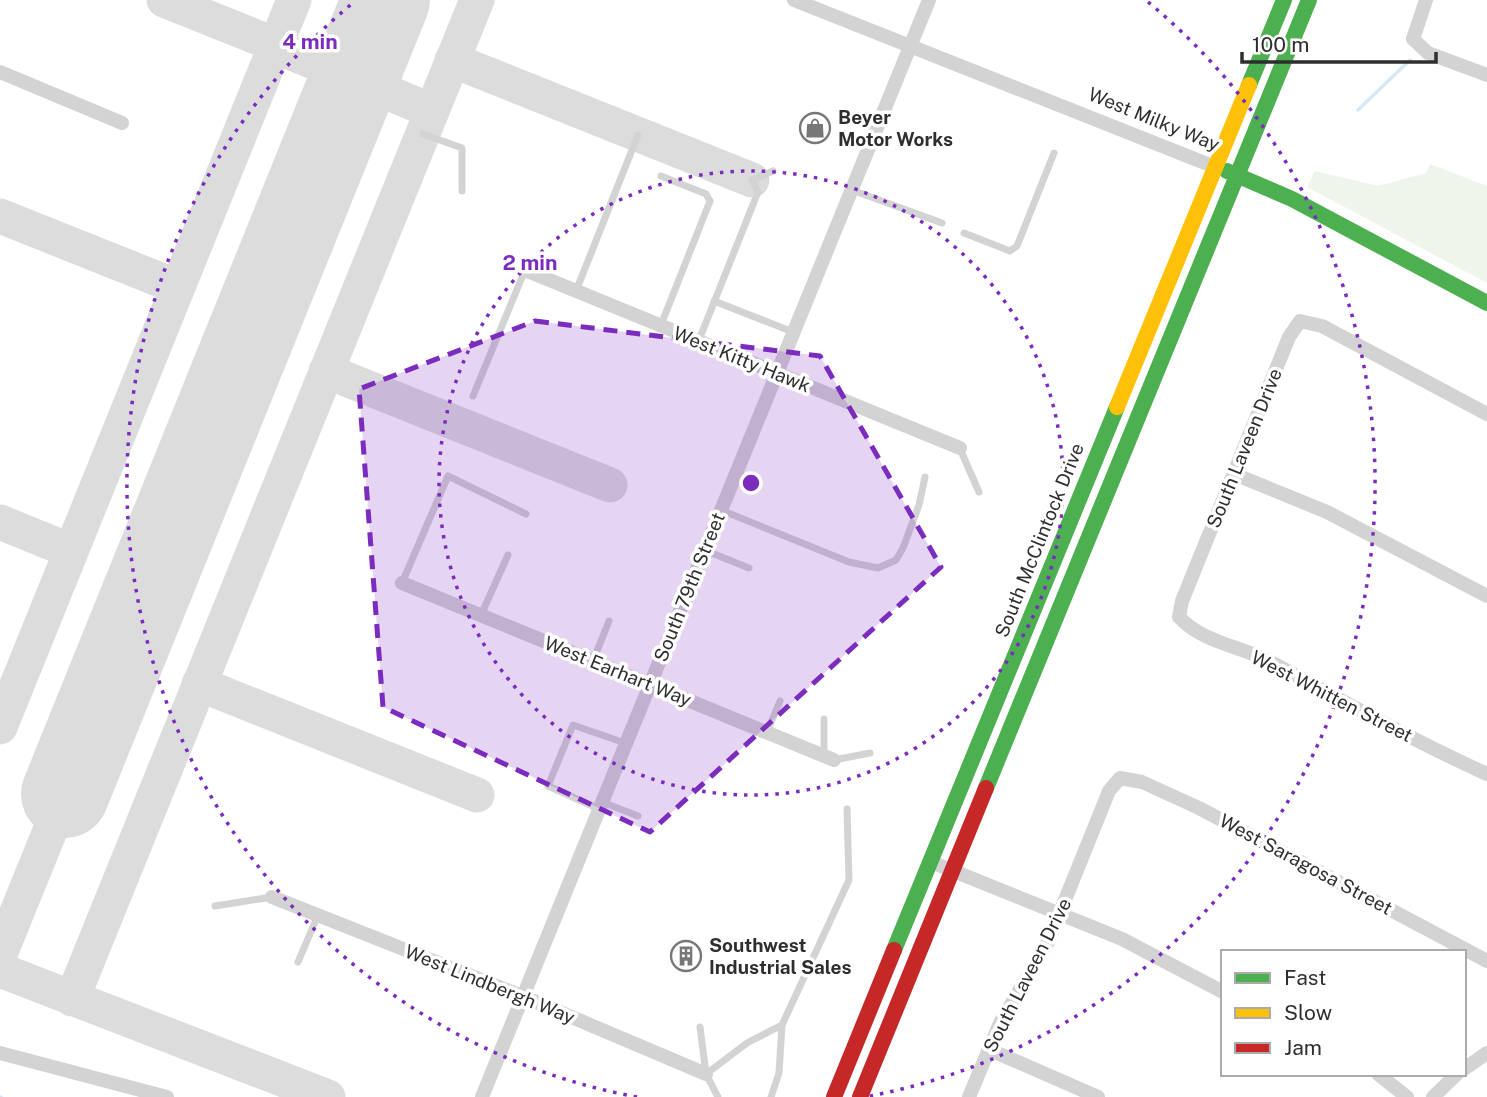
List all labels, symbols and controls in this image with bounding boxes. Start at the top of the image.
scale bar [1242,21,1436,65]
text: 4 min [282,29,338,54]
text: 100 m [1252,32,1309,57]
street label: West Milky Way [1085,83,1223,155]
place label: Beyer Motor Works [838,106,953,150]
shop icon: Beyer Motor Works [798,111,832,145]
text: 2 min [502,250,558,275]
street label: West Kitty Hawk [670,321,814,397]
street label: South Laveen Drive [1202,365,1286,531]
street label: South McClintock Drive [990,440,1088,640]
centre of rings [739,471,763,495]
street label: South 79th Street [649,509,729,665]
street label: West Earhart Way [541,631,695,711]
street label: West Whitten Street [1248,646,1416,746]
street label: West Saragosa Street [1216,809,1396,919]
street label: South Laveen Drive [979,894,1075,1056]
place label: Southwest Industrial Sales [709,934,851,978]
building icon: Southwest Industrial Sales [669,939,703,973]
street label: West Lindbergh Way [402,940,578,1028]
legend [1221,950,1466,1076]
text: Fast [1284,965,1326,990]
text: Slow [1284,1000,1332,1025]
text: Jam [1284,1035,1322,1060]

